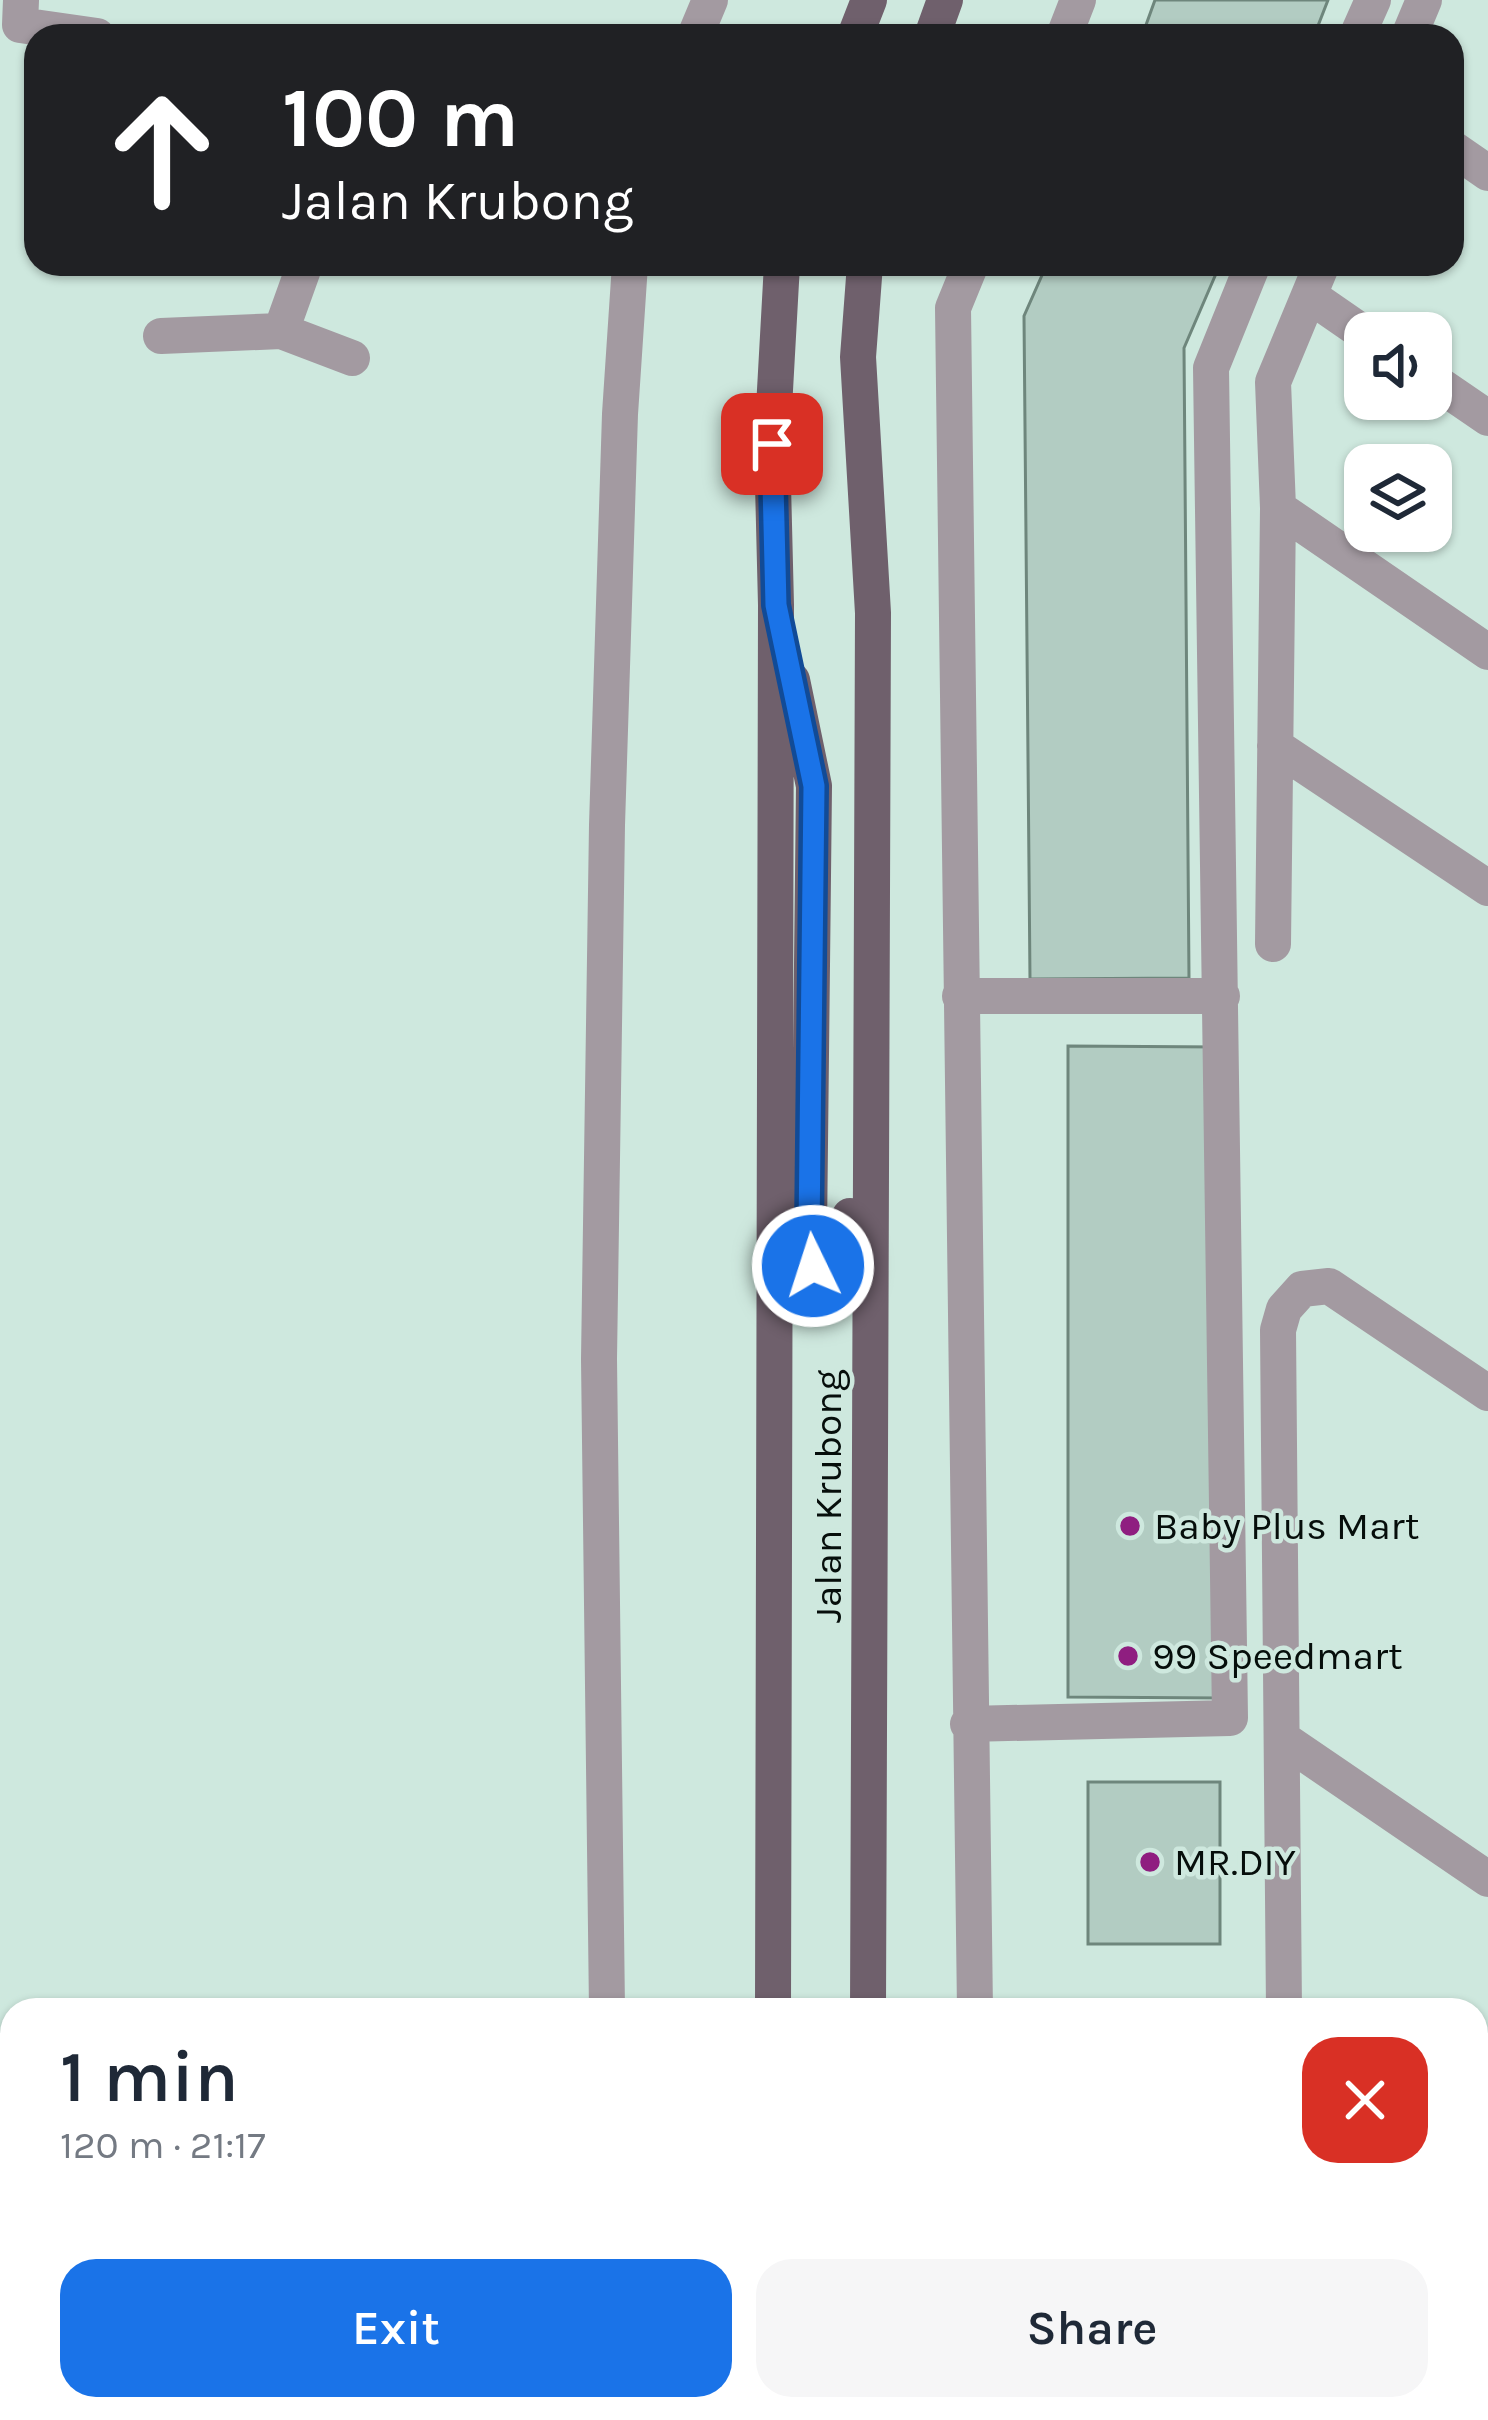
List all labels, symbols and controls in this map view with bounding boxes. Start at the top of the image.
text: 100 m [282,69,519,167]
icon: ahead [84,72,240,228]
text: Jalan Krubong [282,169,633,233]
map controls [1344,312,1452,552]
button: sound [1344,312,1452,420]
pin [721,393,823,495]
icon: arrive [739,411,805,477]
button: layers [1344,444,1452,552]
position arrow [750,1203,876,1329]
street label: Jalan Krubong [805,1369,851,1623]
place label: Baby Plus Mart [1154,1503,1419,1549]
marker: Baby Plus Mart [1117,1513,1143,1539]
place label: 99 Speedmart [1152,1633,1403,1679]
marker: 99 Speedmart [1115,1643,1141,1669]
place label: MR.DIY [1174,1839,1297,1885]
marker: MR.DIY [1137,1849,1163,1875]
text: 1 min [60,2035,239,2119]
button: close [1302,2037,1428,2163]
text: 120 m · 21:17 [60,2122,266,2168]
button: Exit [60,2259,732,2397]
button: Share [756,2259,1428,2397]

